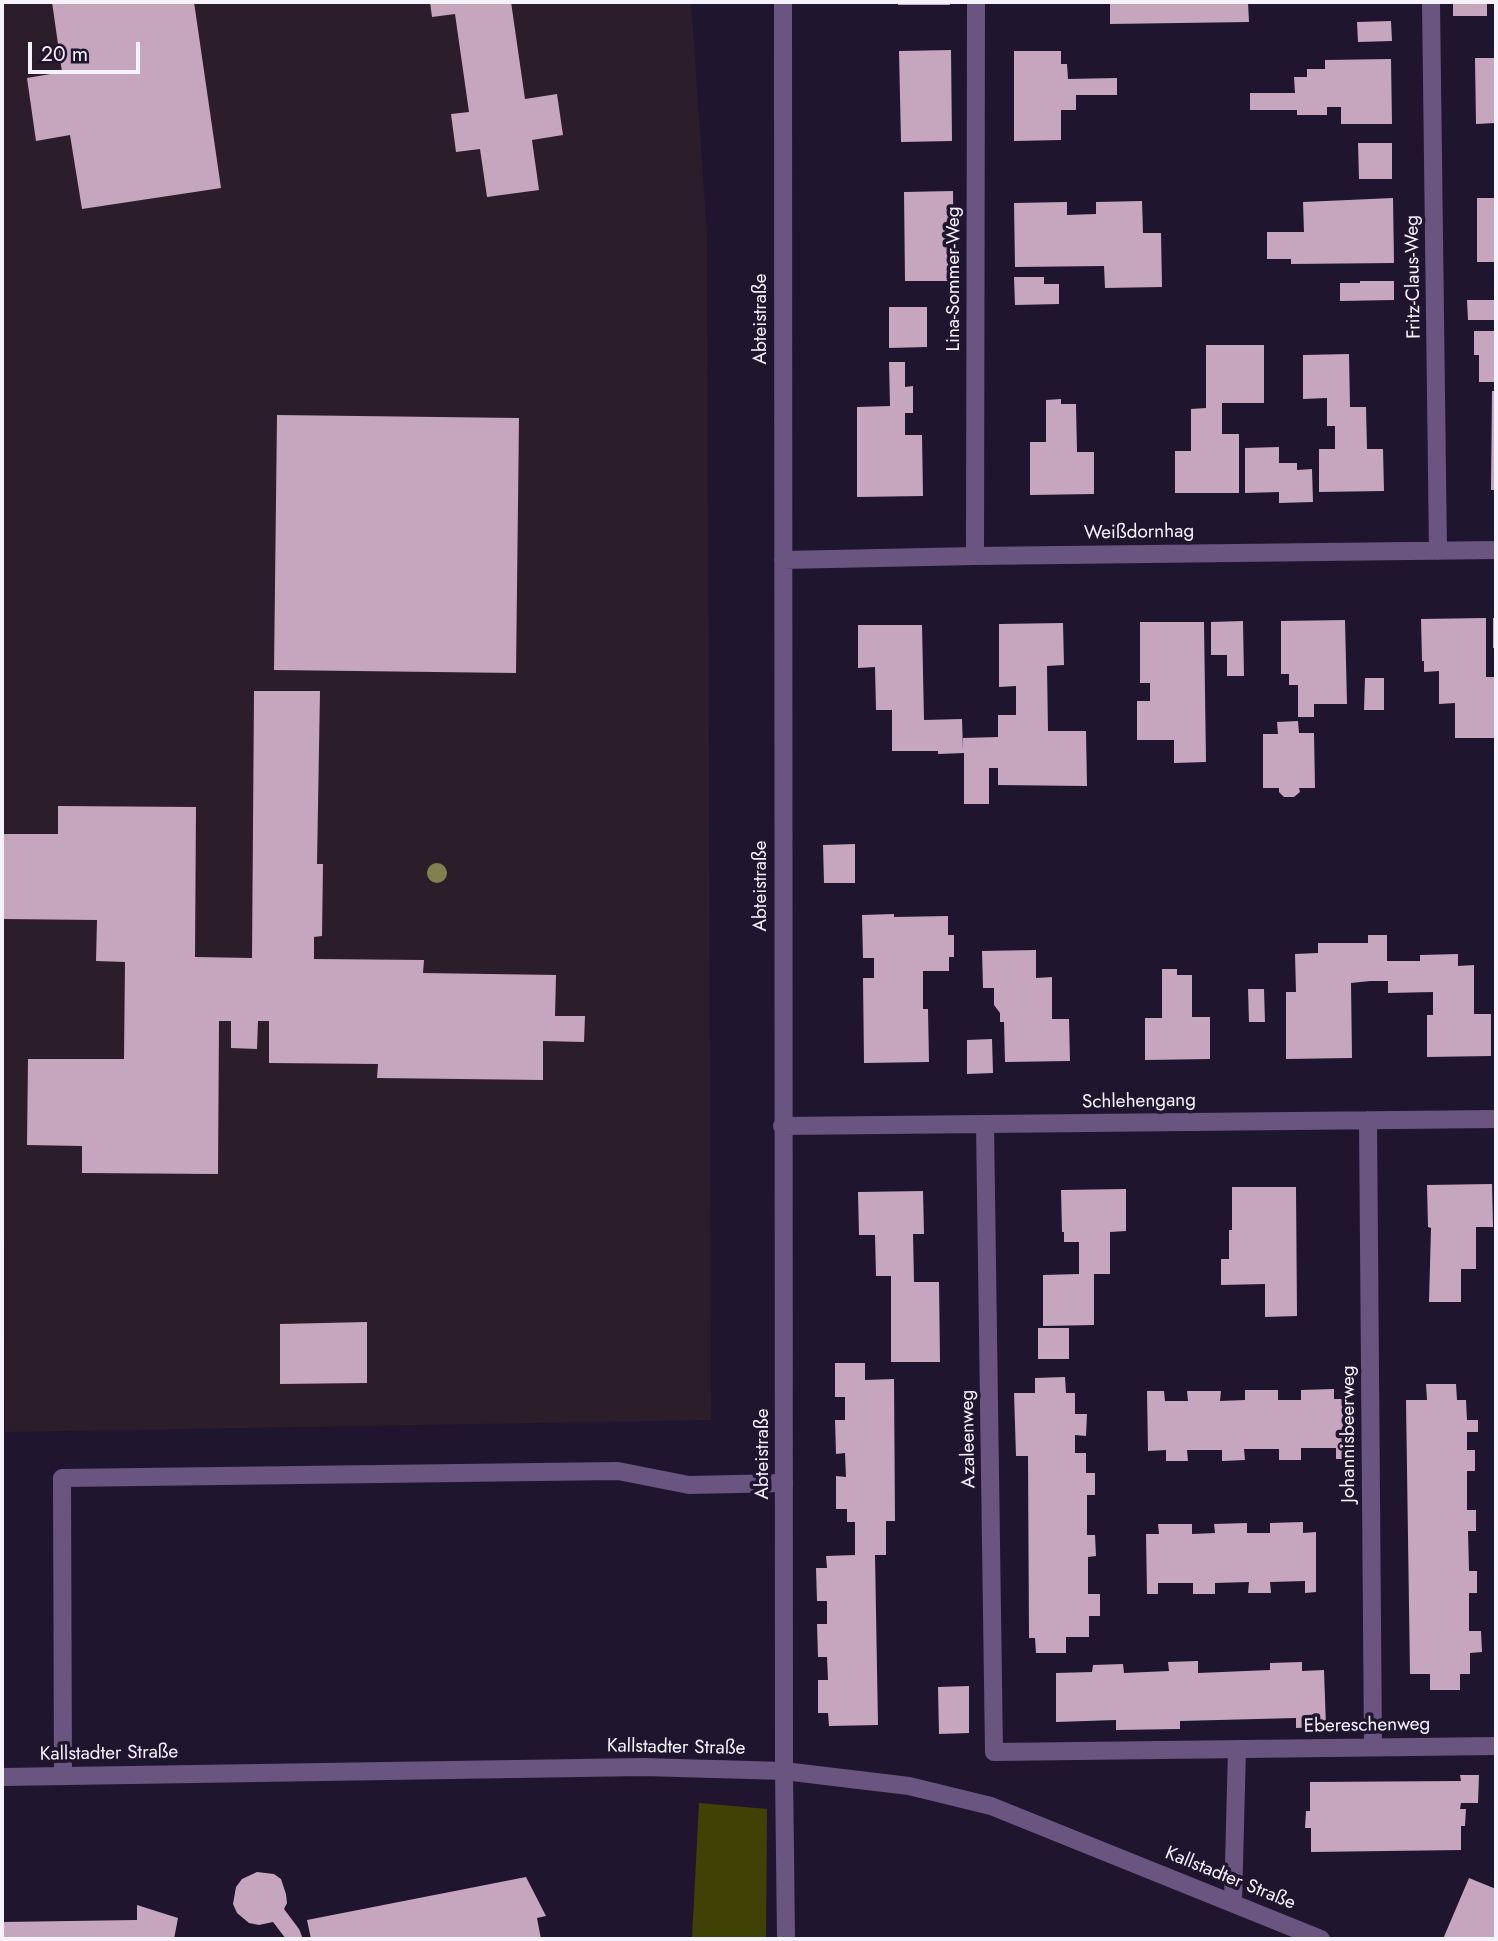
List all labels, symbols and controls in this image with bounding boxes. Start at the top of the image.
scale bar [32,28,144,72]
text: 20 m [41,39,88,69]
street label: Lina-Sommer-Weg [943,206,965,352]
street label: Fritz-Claus-Weg [1402,215,1426,339]
street label: Abteistraße [750,273,772,365]
street label: Weißdornhag [1084,521,1194,545]
street label: Abteistraße [750,840,772,932]
street label: Schlehengang [1082,1090,1196,1114]
street label: Johannisbeerweg [1338,1365,1360,1503]
street label: Azaleenweg [957,1390,981,1488]
street label: Abteistraße [752,1408,774,1500]
street label: Ebereschenweg [1303,1713,1431,1739]
street label: Kallstadter Straße [607,1735,745,1761]
street label: Kallstadter Straße [40,1741,178,1767]
street label: Kallstadter Straße [1162,1842,1298,1916]

